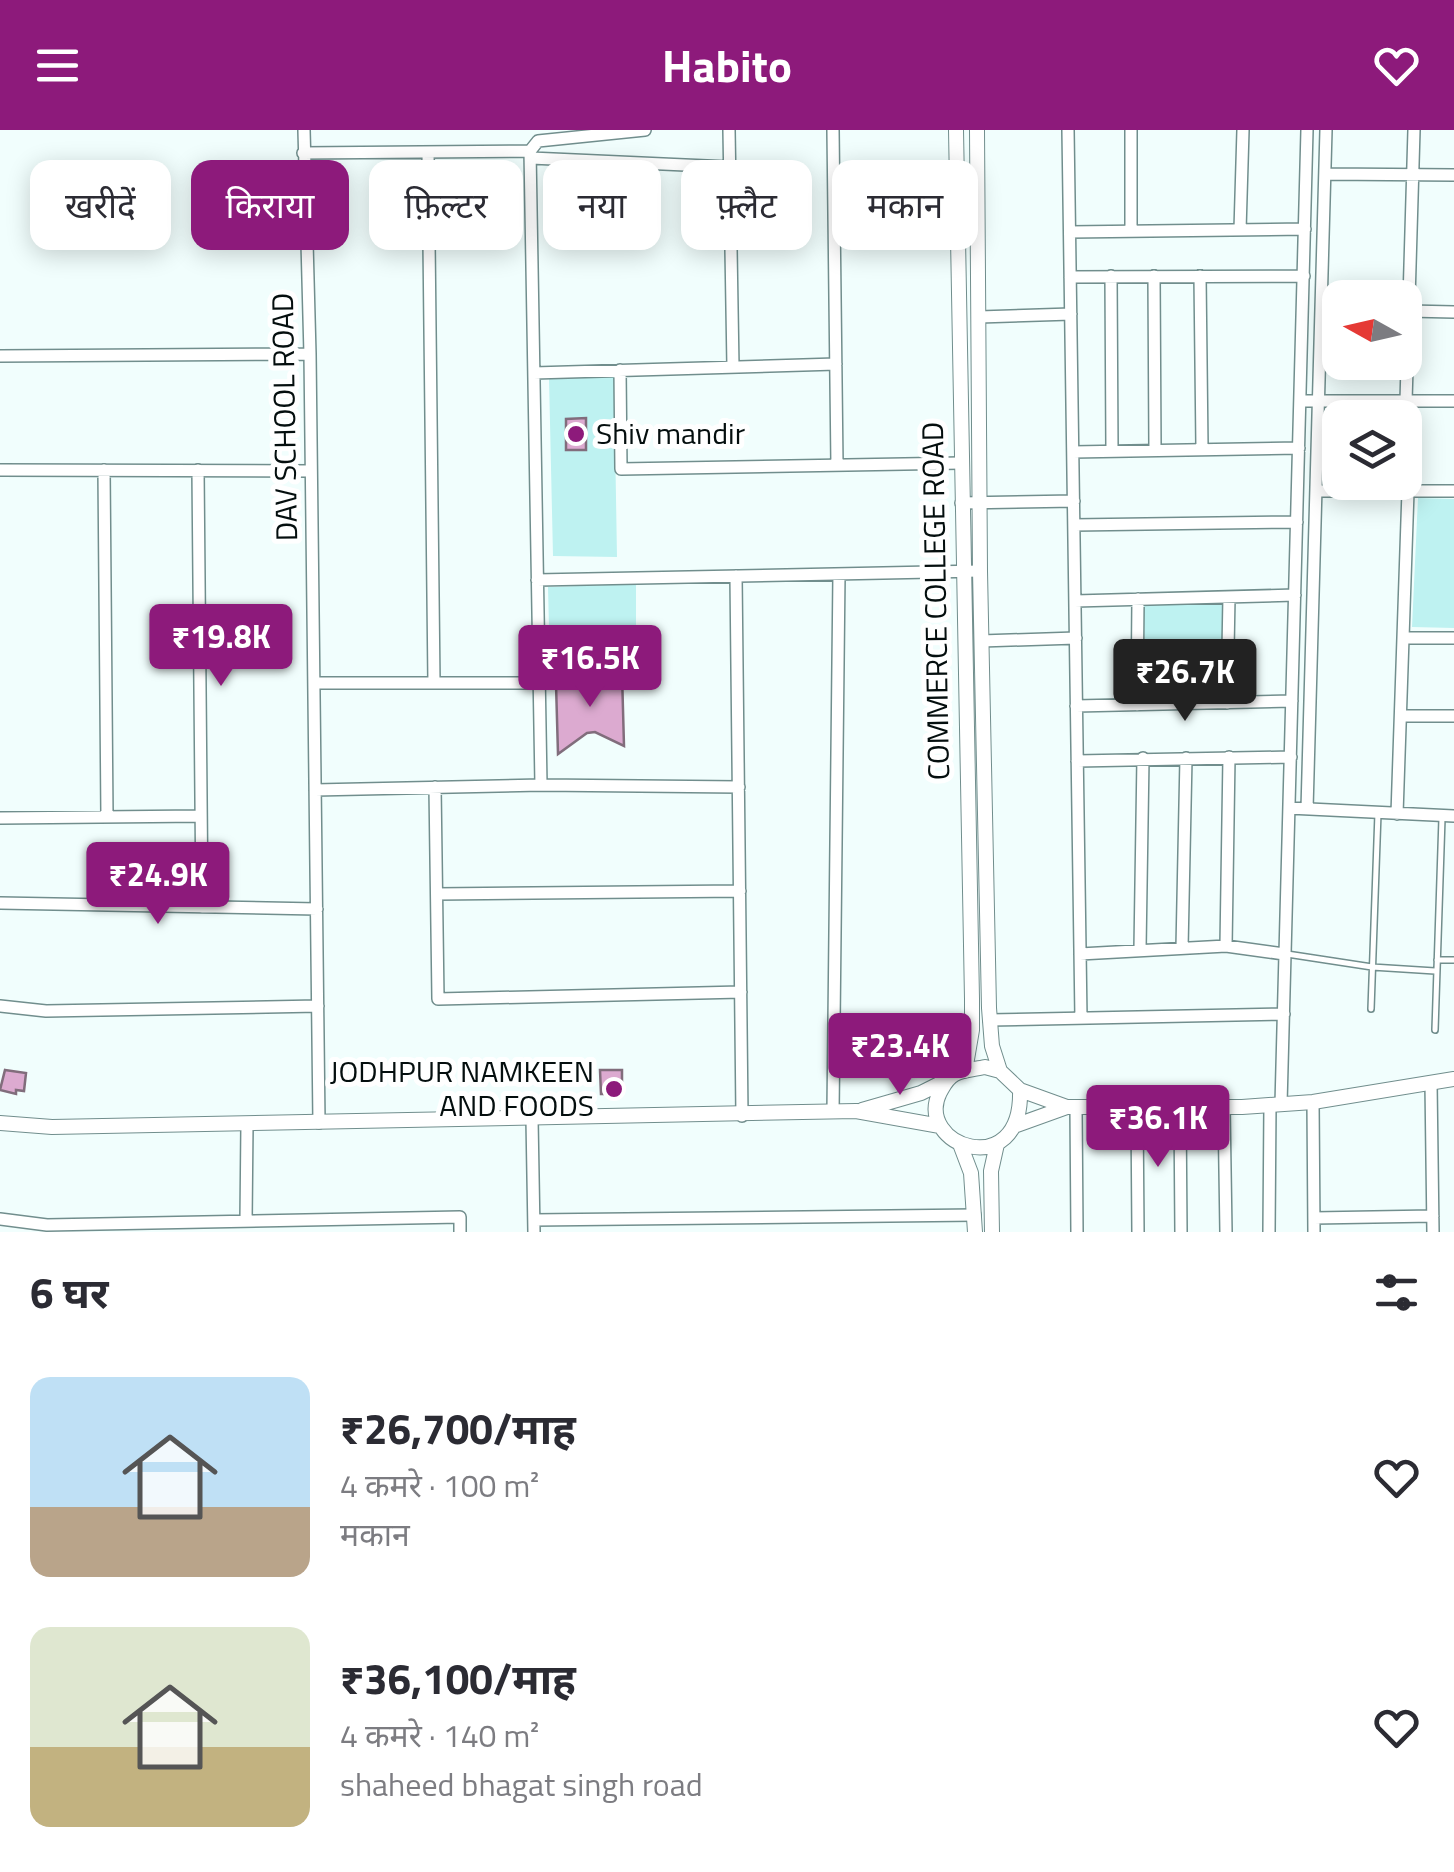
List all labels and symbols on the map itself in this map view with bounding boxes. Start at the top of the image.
north arrow [1322,280,1422,380]
street label: DAV SCHOOL ROAD [259,292,309,542]
place label: Shiv mandir [596,410,745,456]
street label: COMMERCE COLLEGE ROAD [909,421,961,781]
marker: Shiv mandir [565,423,587,445]
pin: ₹19.8K [140,604,302,689]
pin: ₹16.5K [509,625,671,710]
pin: ₹26.7K [1104,639,1266,724]
pin: ₹24.9K [77,842,239,927]
pin: ₹23.4K [819,1013,981,1098]
place label: JODHPUR NAMKEEN AND FOODS [330,1048,594,1128]
marker: JODHPUR NAMKEEN AND FOODS [603,1078,625,1100]
pin: ₹36.1K [1077,1085,1239,1170]

